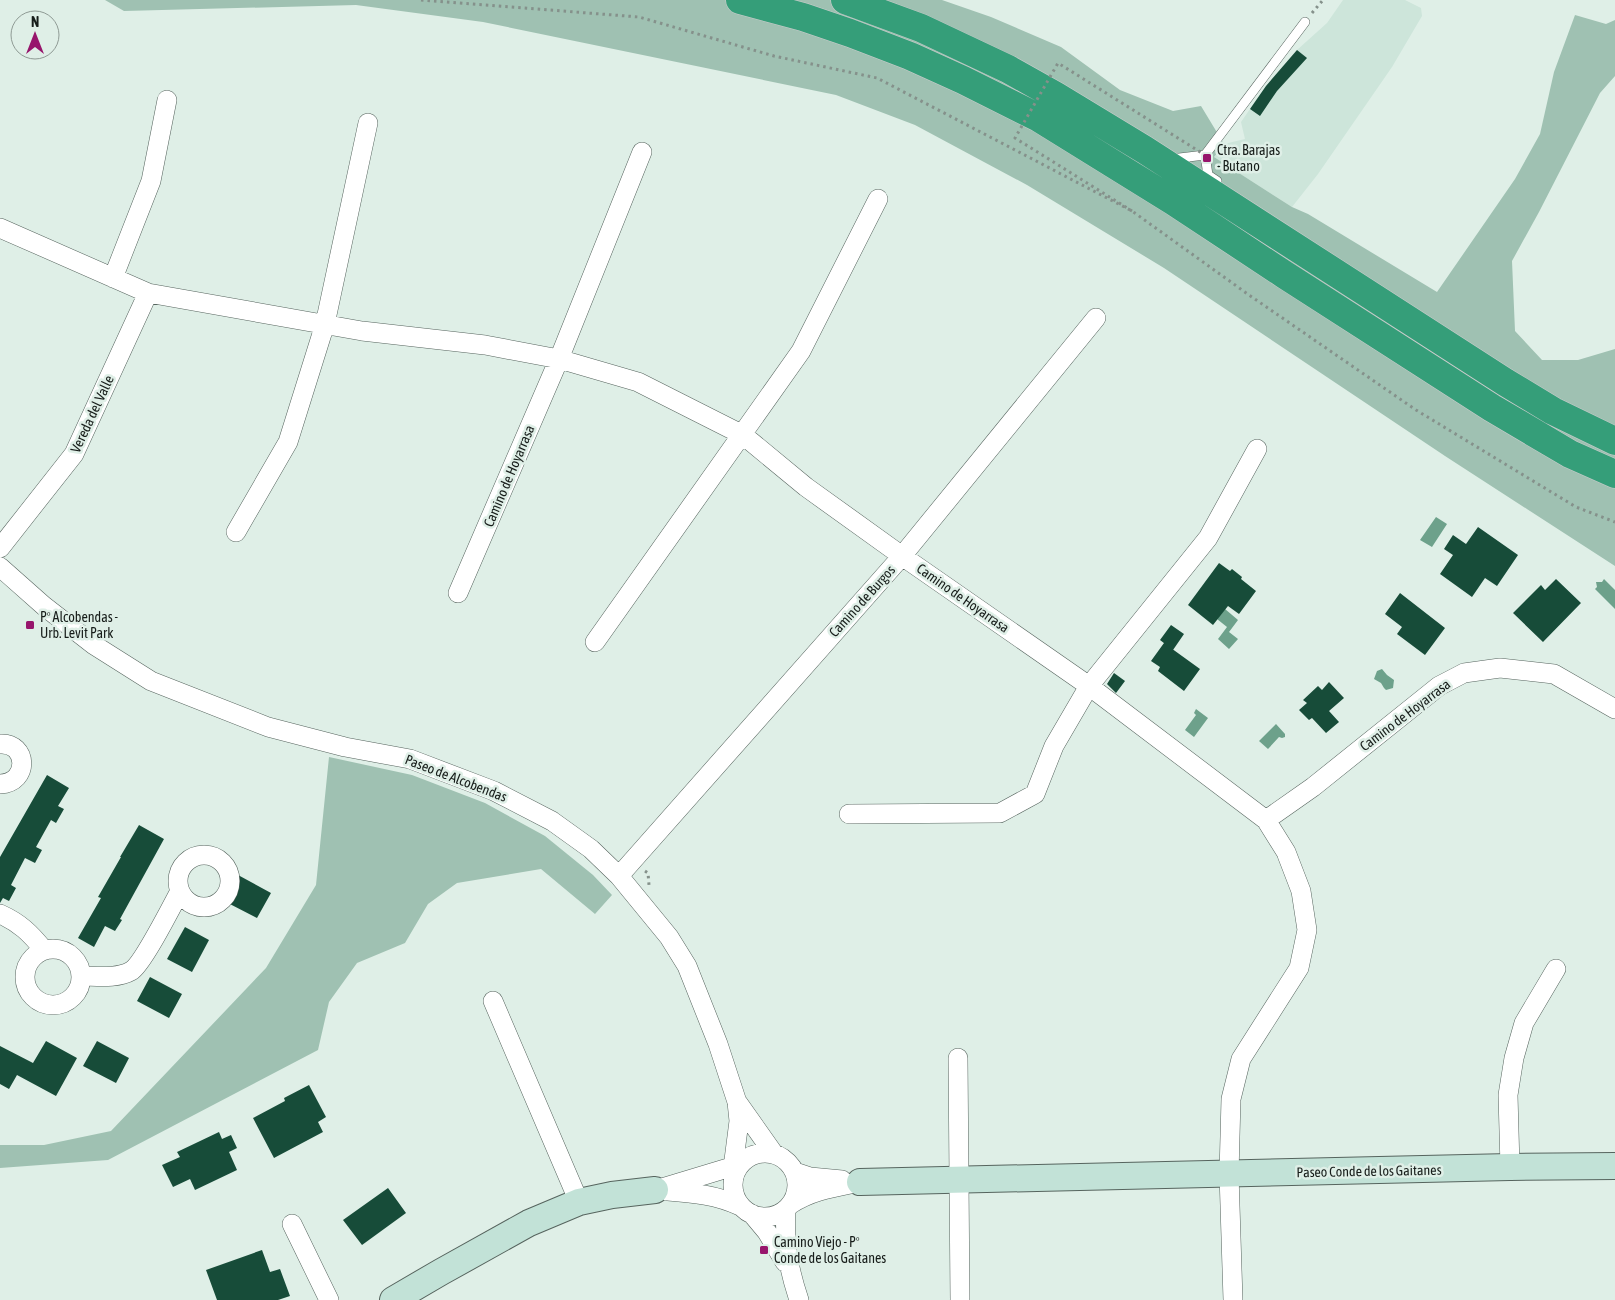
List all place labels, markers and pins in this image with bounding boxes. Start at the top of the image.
place label: Ctra. Barajas - Butano [1217,142,1280,174]
marker: Ctra. Barajas - Butano [1201,152,1213,164]
place label: Pº Alcobendas - Urb. Levit Park [40,609,119,641]
marker: Pº Alcobendas - Urb. Levit Park [24,619,36,631]
place label: Camino Viejo - Pº Conde de los Gaitanes [774,1234,886,1266]
marker: Camino Viejo - Pº Conde de los Gaitanes [758,1244,770,1256]

